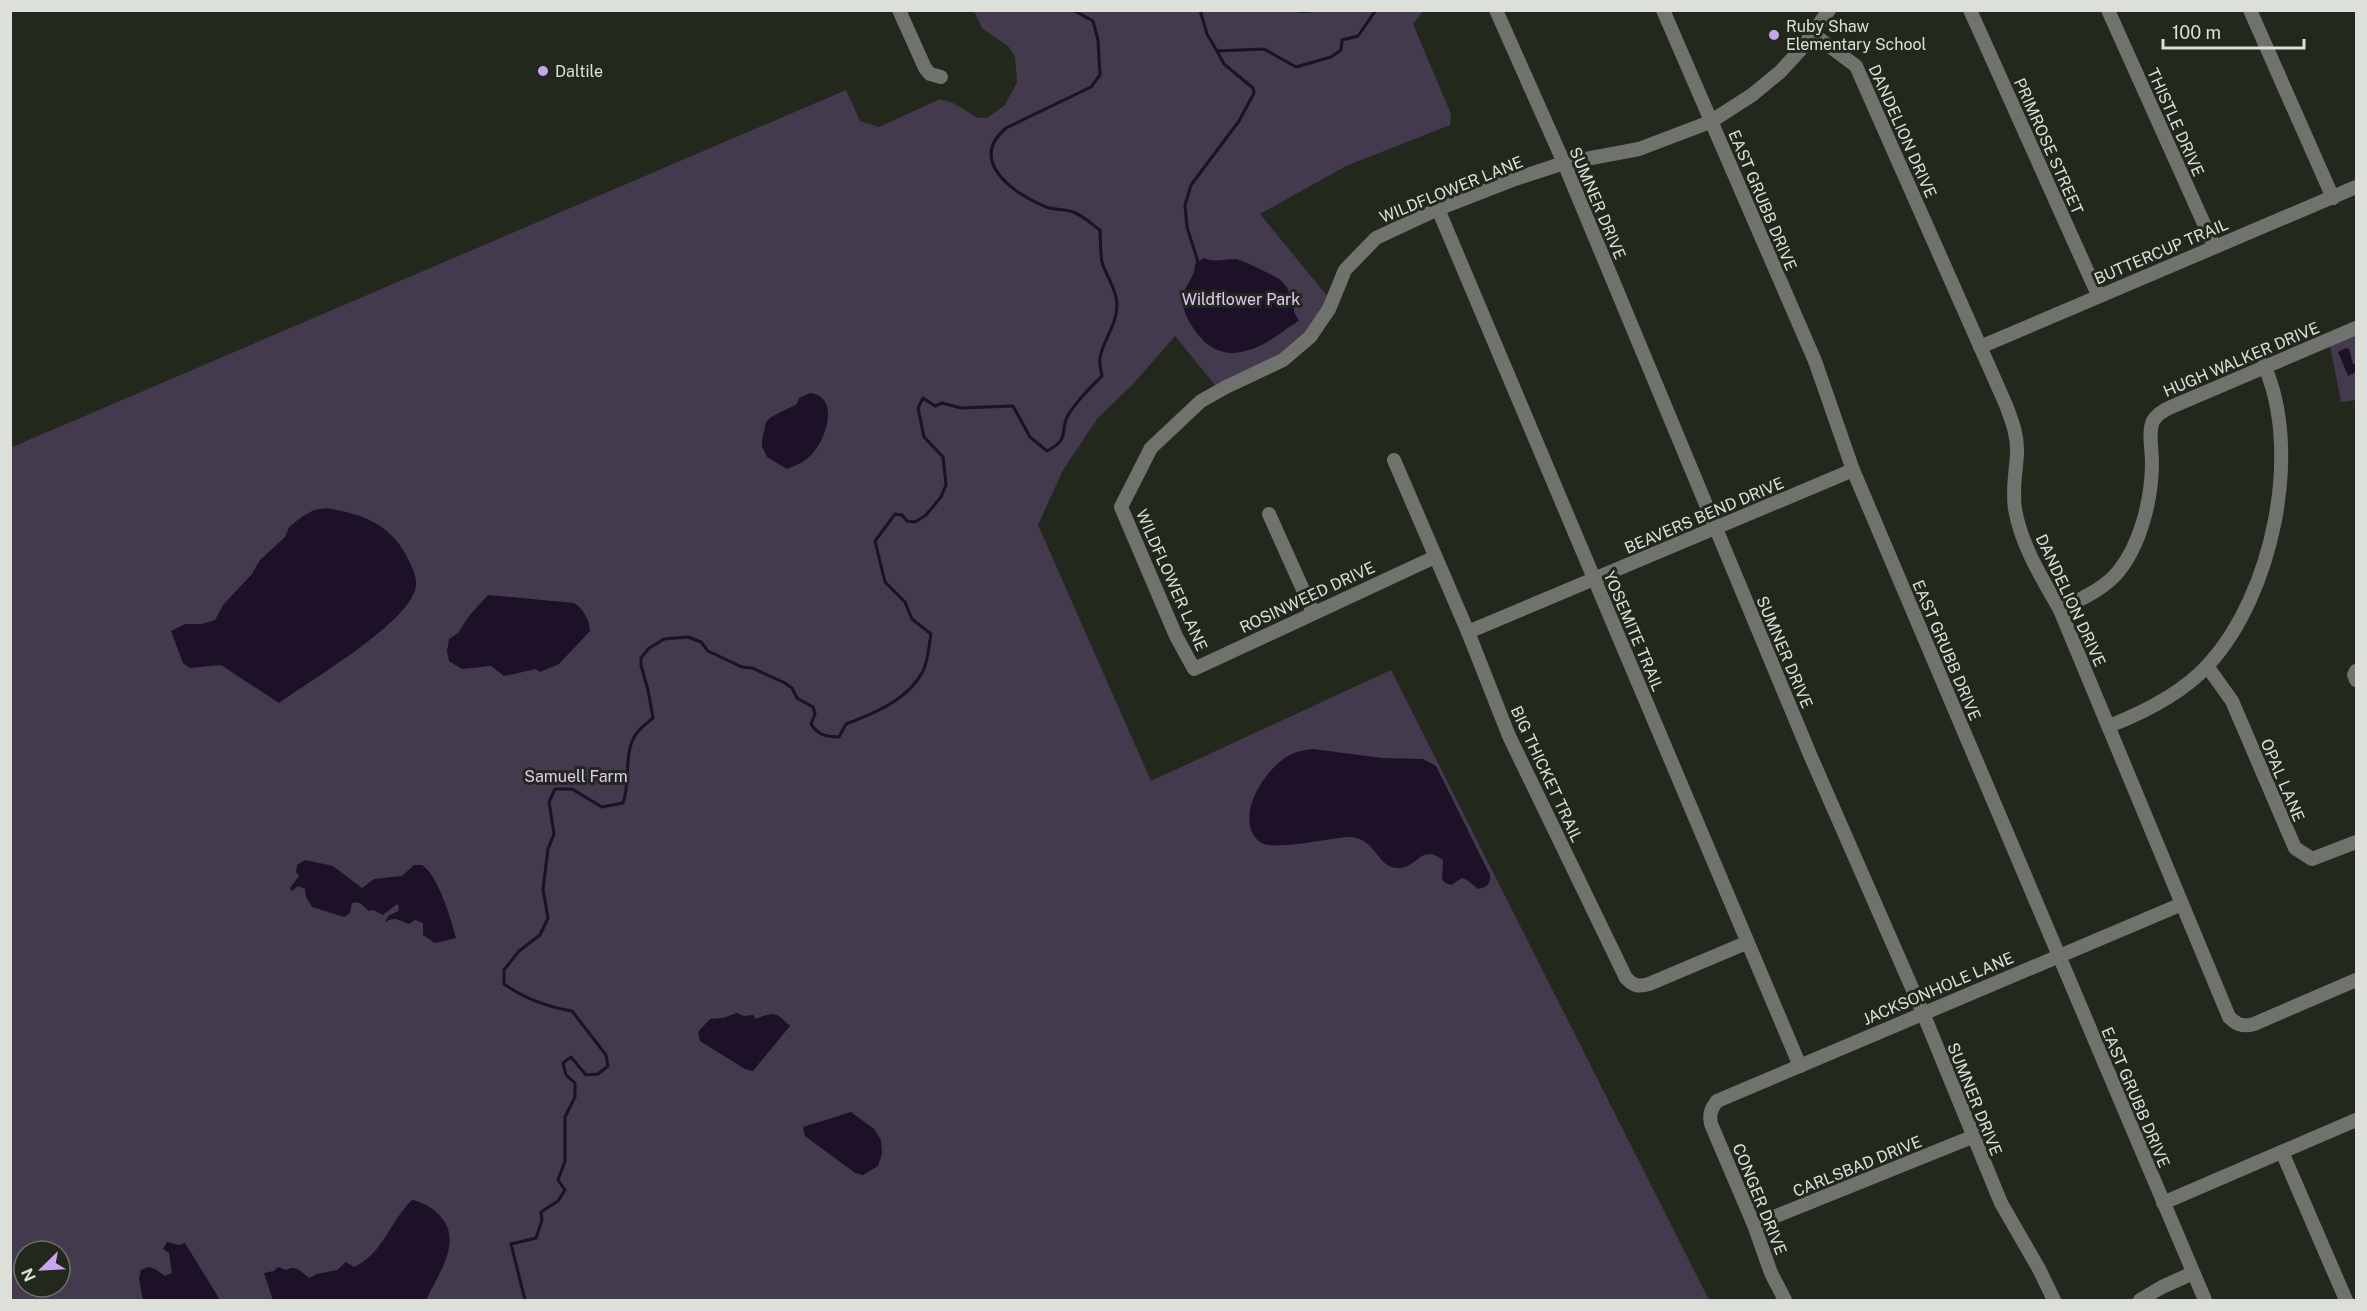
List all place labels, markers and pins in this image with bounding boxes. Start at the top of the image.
place label: Ruby Shaw Elementary School [1786,17,1927,54]
marker: Ruby Shaw Elementary School [1767,28,1781,42]
place label: Daltile [555,62,603,81]
marker: Daltile [536,64,550,78]

